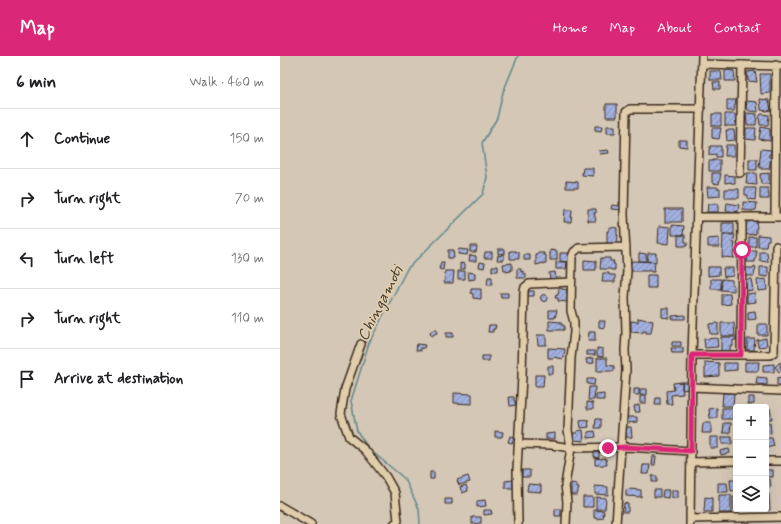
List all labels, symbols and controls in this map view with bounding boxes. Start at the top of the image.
text: Map [20,16,55,41]
text: Home [553,19,587,37]
text: Map [609,19,635,37]
text: About [657,19,692,37]
text: Contact [714,19,761,37]
text: 6 min [16,71,56,93]
text: Walk · 460 m [189,74,264,91]
icon: ahead [16,128,38,150]
text: Continue [54,129,110,149]
text: 150 m [230,130,264,147]
icon: right [16,188,38,210]
text: Turn right [54,189,121,209]
text: 70 m [235,190,264,207]
route start [733,241,751,259]
icon: left [16,248,38,270]
text: Turn left [54,249,114,269]
text: 130 m [231,250,264,267]
water label: Chingamoti [353,260,409,345]
icon: right [16,308,38,330]
text: Turn right [54,309,121,329]
text: 110 m [231,310,264,327]
icon: arrive [16,368,38,390]
text: Arrive at destination [54,369,183,389]
map controls [733,404,769,512]
button: + [733,404,769,440]
route end [599,439,617,457]
button: − [733,440,769,476]
button: layers [733,476,769,512]

